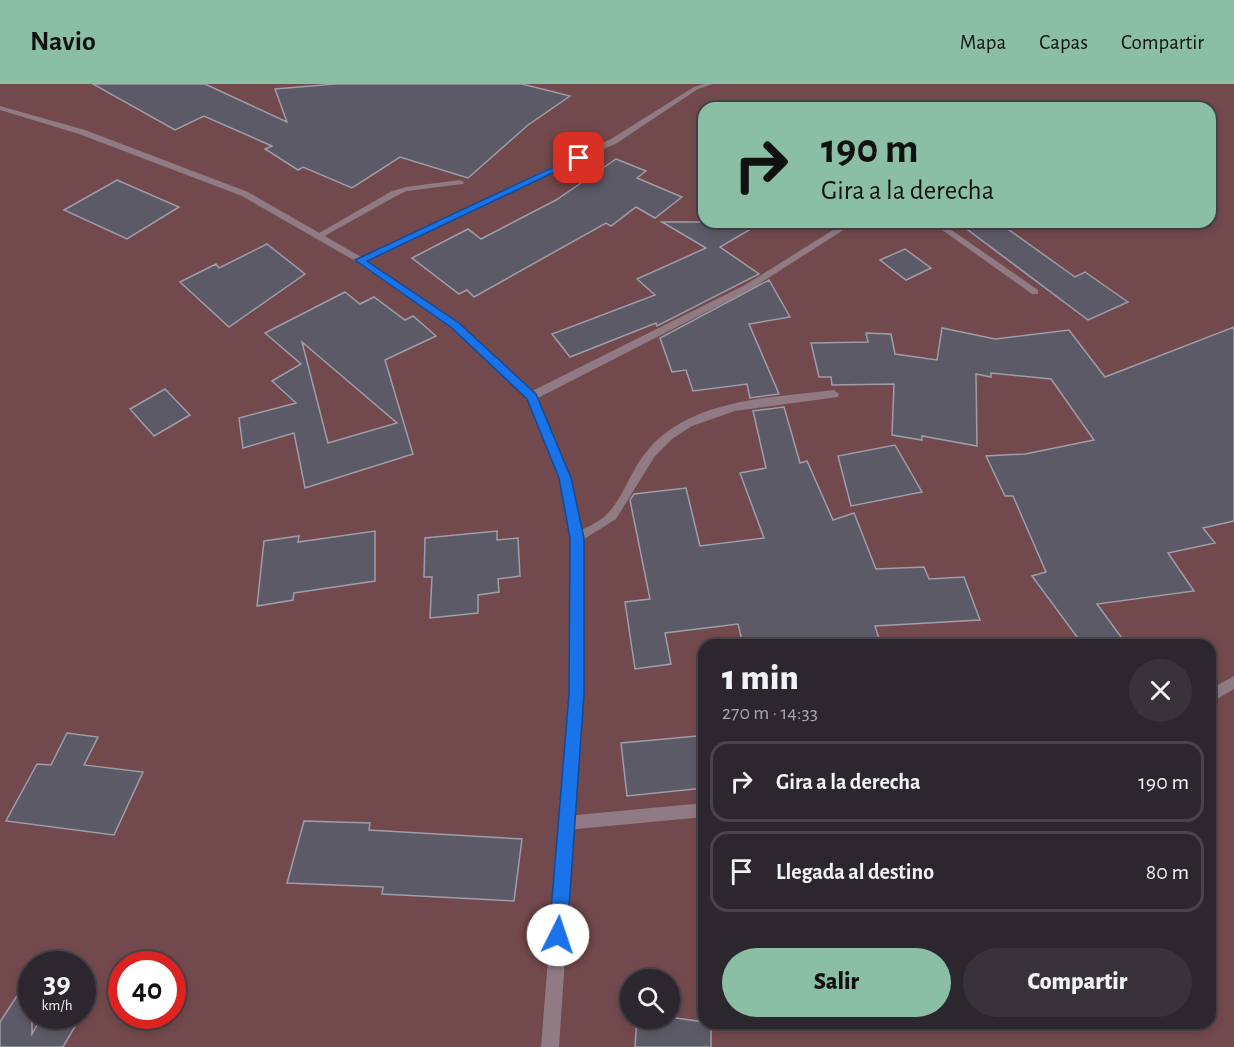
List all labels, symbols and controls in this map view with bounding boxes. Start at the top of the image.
text: Navio [30,28,96,56]
text: Mapa [960,32,1006,53]
text: Capas [1039,32,1088,53]
text: Compartir [1121,32,1204,53]
icon: right [722,126,800,204]
text: 190 m [821,128,919,170]
pin [553,132,604,183]
icon: arrive [562,141,595,174]
text: Gira a la derecha [821,177,994,204]
button: close [1129,659,1192,722]
text: 1 min [722,660,799,696]
text: 270 m · 14:33 [722,703,818,723]
icon: right [725,765,758,798]
text: Gira a la derecha [776,771,921,793]
text: 190 m [1138,771,1189,793]
icon: arrive [725,855,758,888]
text: Llegada al destino [776,861,934,883]
text: 80 m [1146,861,1189,883]
position arrow [526,903,590,967]
button: Salir [722,948,951,1017]
button: Compartir [963,948,1192,1017]
speed limit sign: 40 [108,951,186,1029]
text: 39 [43,968,71,998]
map controls [620,969,680,1029]
button: search [620,969,680,1029]
text: km/h [42,998,72,1013]

